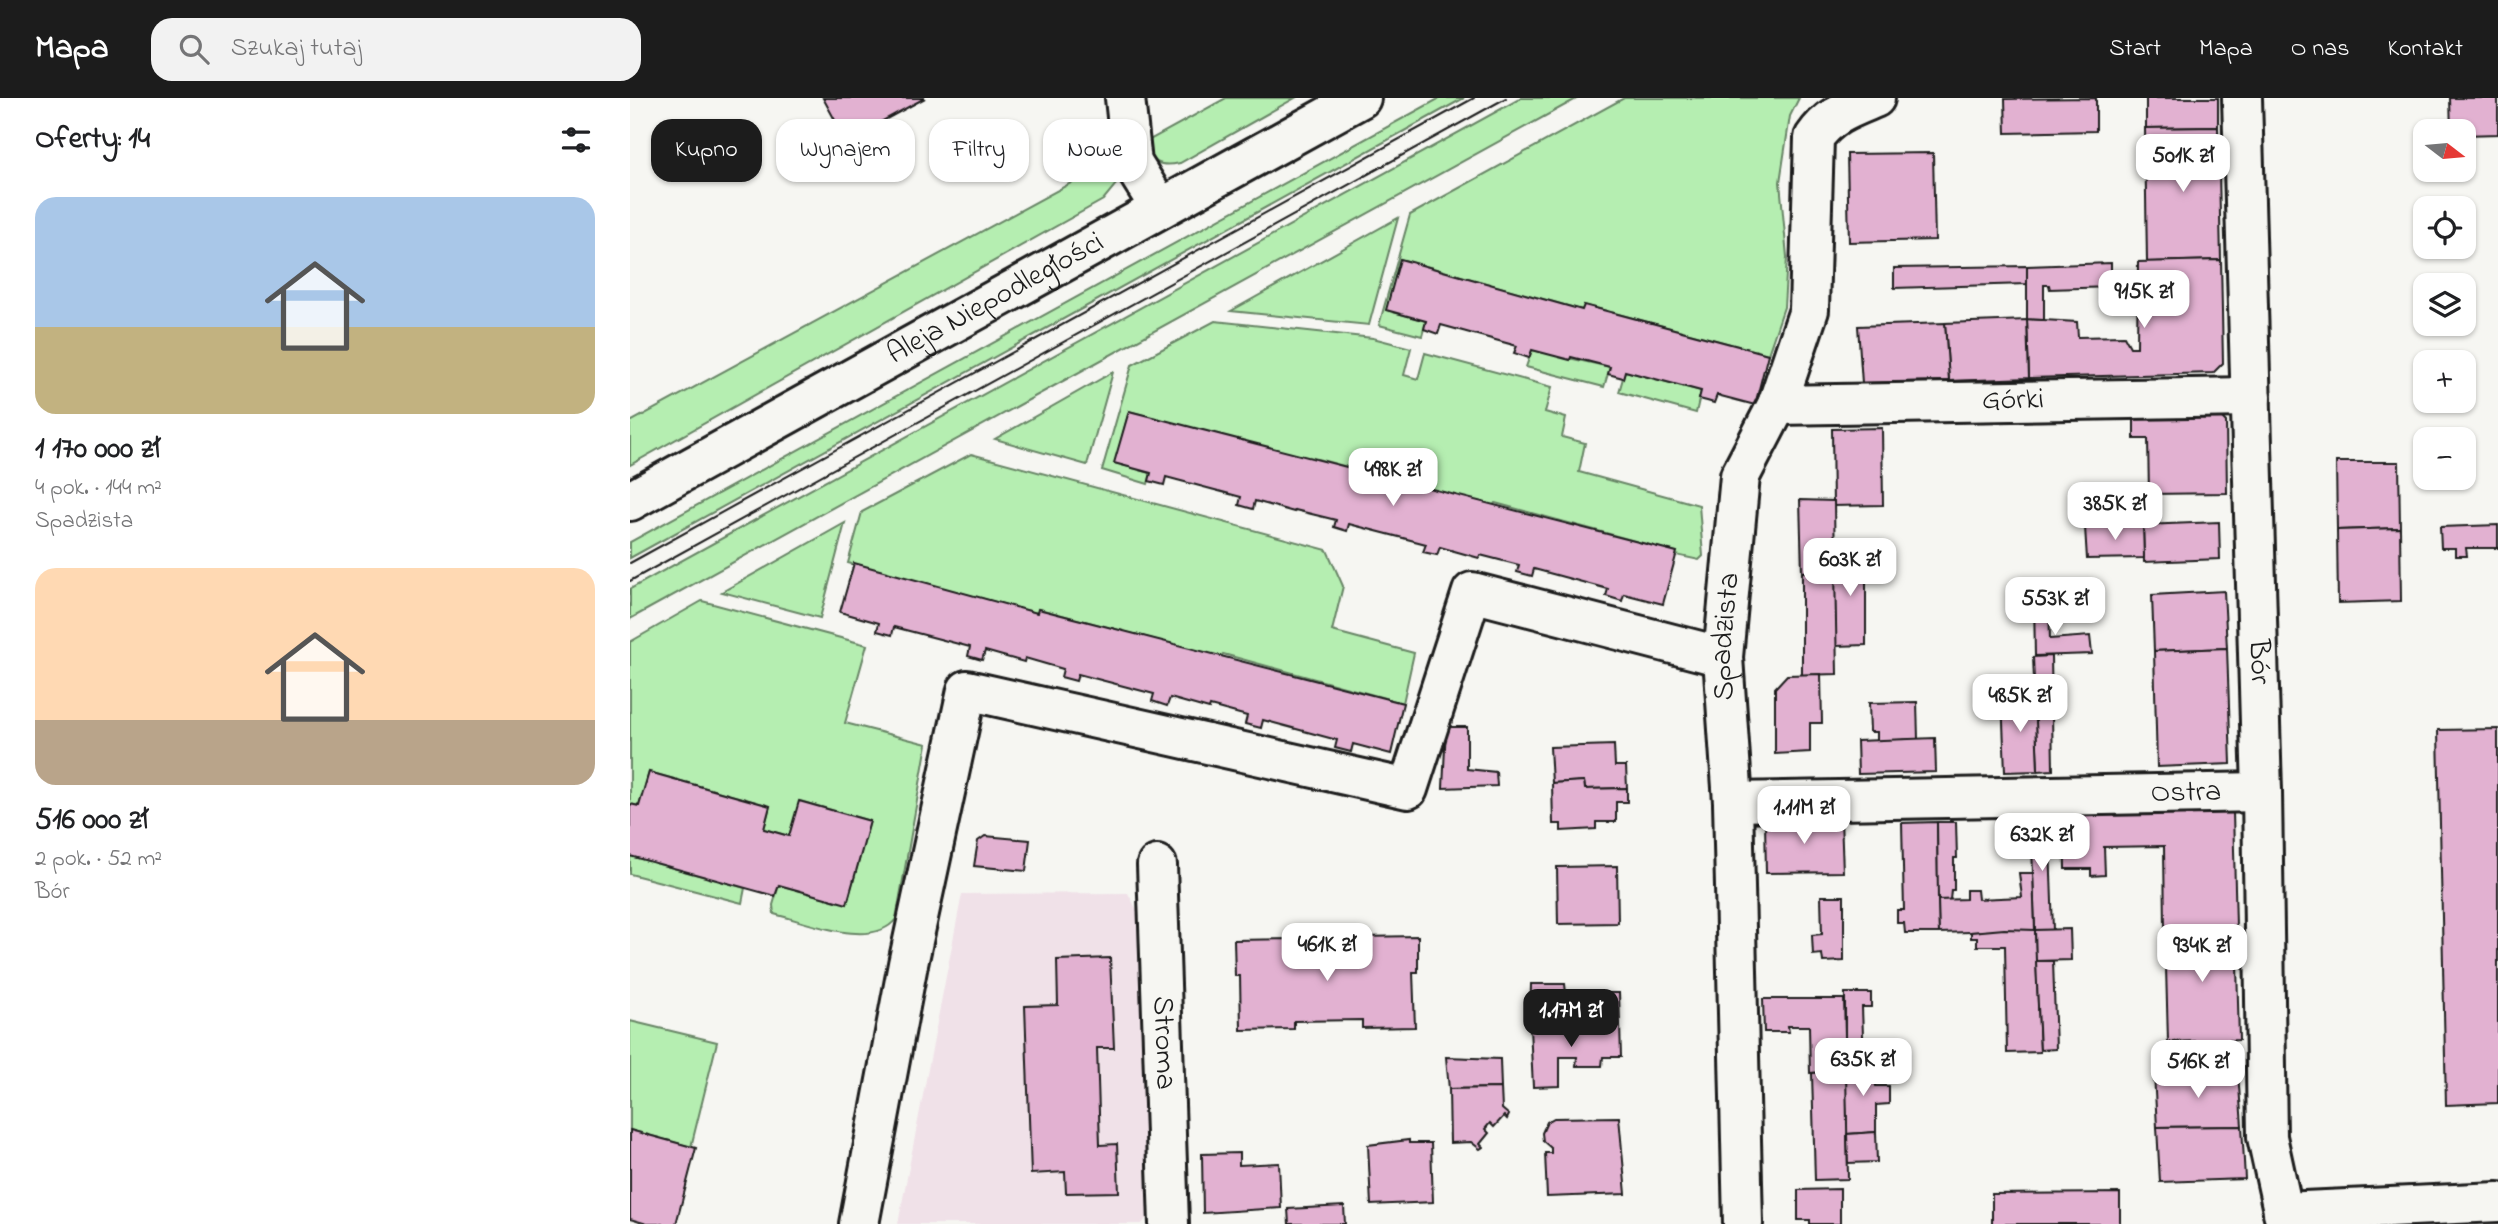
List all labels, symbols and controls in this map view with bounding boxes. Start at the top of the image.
search box [151,18,641,81]
text: Mapa [35,25,109,73]
icon: search [175,30,213,68]
text: Szukaj tutaj [231,30,362,68]
text: Start [2109,32,2161,67]
text: Mapa [2199,32,2253,67]
text: O nas [2291,32,2349,67]
text: Kontakt [2387,32,2463,67]
text: Oferty: 14 [35,118,150,162]
chip: Kupno [651,119,762,182]
chip: Wynajem [776,119,915,182]
chip: Filtry [929,119,1029,182]
chip: Nowe [1043,119,1147,182]
north arrow [2413,119,2476,182]
map controls [2413,119,2476,490]
icon: filters [557,121,595,159]
pin: 501K zł [2118,134,2248,194]
text: 501K zł [2152,140,2214,173]
button: locate [2413,196,2476,259]
street label: Aleja Niepodległości [880,222,1113,377]
icon: home [252,243,378,369]
pin: 915K zł [2079,271,2209,330]
button: layers [2413,273,2476,336]
text: 915K zł [2114,276,2174,309]
button: + [2413,350,2476,413]
street label: Górki [1981,378,2044,424]
button: − [2413,427,2476,490]
text: 1 170 000 zł [35,428,160,472]
pin: 498K zł [1328,448,1458,508]
text: 498K zł [1365,454,1421,487]
text: 4 pok. · 144 m² [35,472,162,505]
pin: 385K zł [2050,482,2180,542]
text: 385K zł [2083,488,2147,521]
text: Spadzista [35,505,133,538]
pin: 603K zł [1785,538,1915,598]
text: 603K zł [1819,544,1881,577]
street label: Spadzista [1700,571,1753,702]
pin: 553K zł [1990,578,2120,637]
text: 553K zł [2021,583,2089,616]
icon: home [252,614,378,740]
street label: Bór [2236,638,2281,686]
pin: 485K zł [1955,674,2085,734]
text: 485K zł [1988,680,2052,713]
street label: Ostra [2150,771,2222,816]
pin: 1.11M zł [1732,786,1876,846]
text: 1.11M zł [1773,792,1835,825]
text: 516 000 zł [35,799,148,843]
pin: 632K zł [1977,814,2107,873]
text: 632K zł [2011,819,2073,852]
text: 2 pok. · 52 m² [35,843,162,876]
text: Bór [35,876,70,909]
pin: 461K zł [1262,924,1392,983]
pin: 934K zł [2137,924,2267,984]
text: 461K zł [1298,929,1356,962]
text: 934K zł [2173,930,2231,963]
pin: 1.17M zł [1499,990,1643,1049]
street label: Stroma [1139,995,1187,1090]
text: 1.17M zł [1539,995,1603,1028]
pin: 635K zł [1798,1038,1928,1098]
pin: 516K zł [2133,1040,2263,1100]
text: 635K zł [1831,1044,1895,1077]
text: 516K zł [2167,1046,2229,1079]

